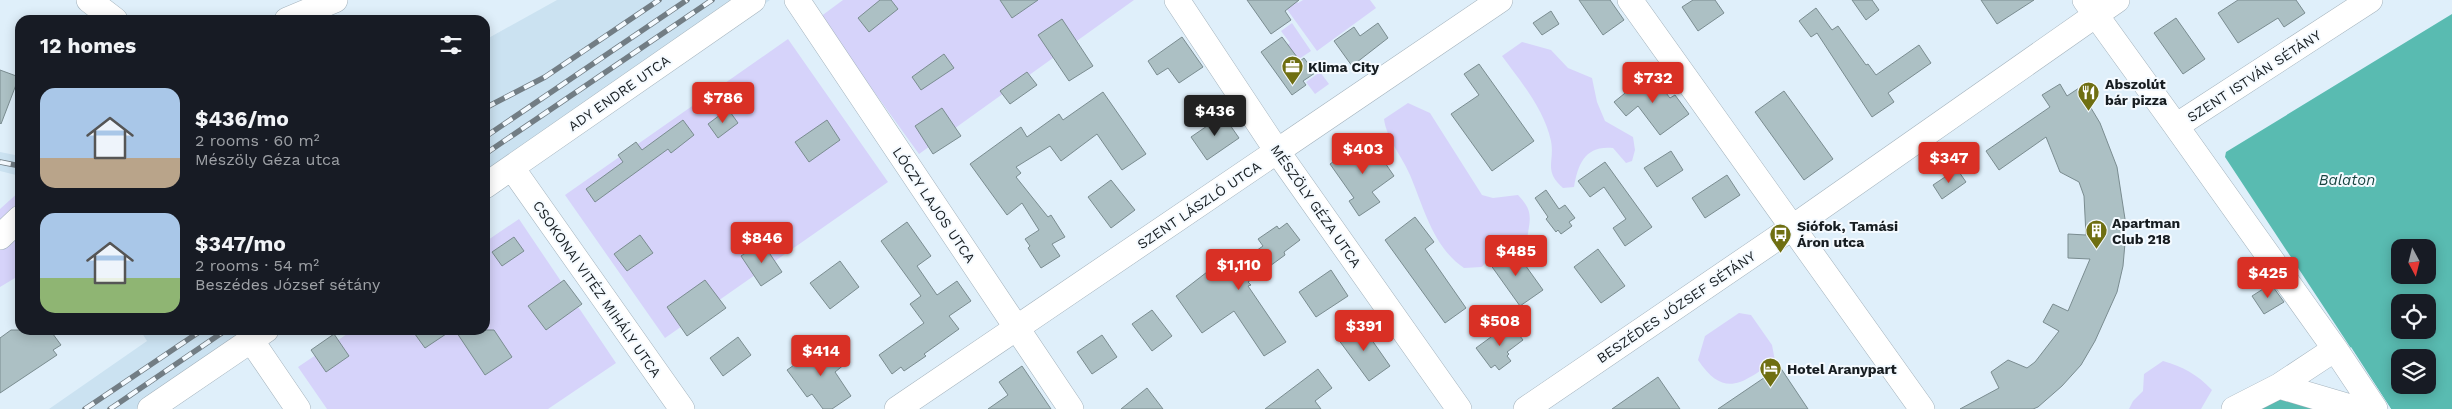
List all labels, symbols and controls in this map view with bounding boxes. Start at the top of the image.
street label: SZENT ISTVÁN SÉTÁNY [2184,27,2324,125]
icon: filters [437,31,465,59]
text: 12 homes [40,33,136,58]
street label: ADY ENDRE UTCA [565,52,673,134]
office icon: Klima City [1280,55,1304,86]
place label: Klima City [1308,59,1379,75]
pin: $732 [1623,62,1683,104]
text: $732 [1633,68,1673,87]
place label: Abszolút bár pizza [2105,76,2168,108]
restaurant icon: Abszolút bár pizza [2077,80,2101,111]
pin: $786 [693,82,753,124]
text: $786 [703,88,743,107]
pin: $436 [1185,94,1245,137]
text: $436 [1195,101,1235,120]
text: $436/mo [195,106,289,131]
icon: home [80,108,140,168]
text: 2 rooms · 60 m² [195,131,320,150]
pin: $403 [1333,132,1393,175]
text: $403 [1343,139,1383,158]
street label: MÉSZÖLY GÉZA UTCA [1268,142,1364,270]
pin: $347 [1919,142,1979,184]
street label: LÓCZY LAJOS UTCA [889,144,979,266]
text: $347 [1929,148,1969,167]
text: Mészöly Géza utca [195,150,340,169]
street label: SZENT LÁSZLÓ UTCA [1134,158,1264,252]
water label: Balaton [2319,171,2375,189]
street label: CSOKONAI VITÉZ MIHÁLY UTCA [530,198,664,380]
place label: Apartman Club 218 [2112,215,2180,247]
place label: Siófok, Tamási Áron utca [1797,218,1898,250]
building icon: Apartman Club 218 [2084,219,2108,250]
pin: $846 [732,222,792,264]
bus stop icon: Siófok, Tamási Áron utca [1769,222,1793,253]
text: $846 [742,228,782,247]
text: $347/mo [195,231,286,256]
icon: home [80,233,140,293]
pin: $485 [1486,234,1546,277]
north arrow [2391,239,2436,284]
map controls [2391,239,2436,394]
text: $485 [1496,241,1536,260]
pin: $1,110 [1198,248,1280,291]
street label: BESZÉDES JÓZSEF SÉTÁNY [1594,248,1758,366]
text: $1,110 [1217,255,1261,274]
text: 2 rooms · 54 m² [195,256,319,275]
pin: $425 [2238,256,2298,299]
text: $425 [2248,263,2288,282]
text: Beszédes József sétány [195,275,380,294]
button: locate [2391,294,2436,339]
pin: $508 [1470,304,1530,347]
pin: $391 [1334,310,1394,352]
text: $508 [1480,311,1520,330]
text: $391 [1346,316,1382,335]
pin: $414 [791,334,851,377]
text: $414 [802,341,840,360]
button: layers [2391,349,2436,394]
hotel icon: Hotel Aranypart [1759,357,1783,388]
place label: Hotel Aranypart [1787,361,1897,377]

